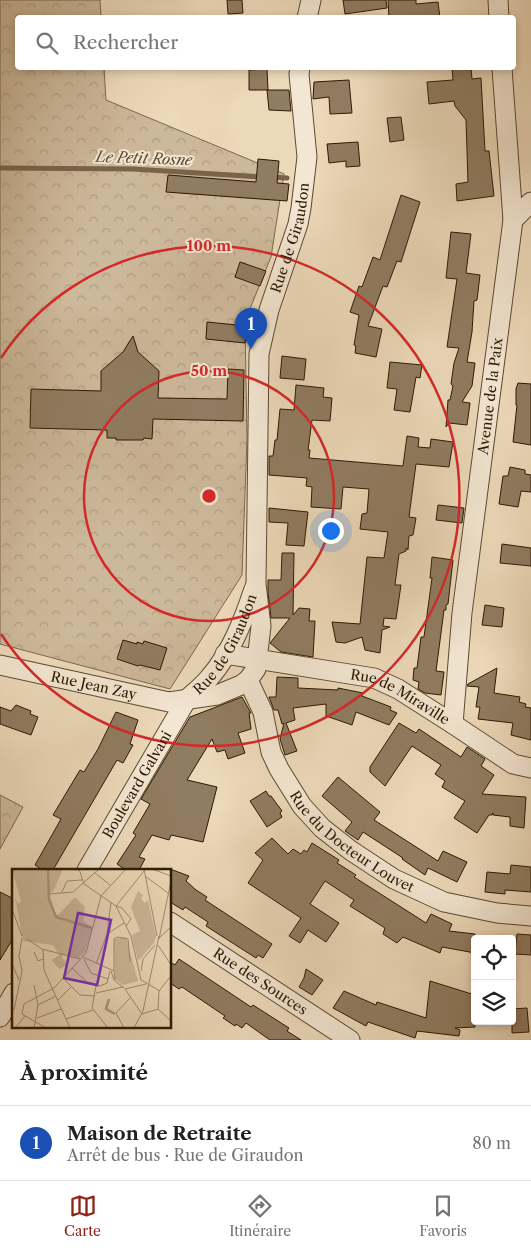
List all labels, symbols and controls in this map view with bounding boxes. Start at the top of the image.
search box [15,15,516,70]
icon: search [33,29,61,57]
text: Rechercher [73,31,178,54]
water label: Le Petit Rosne [94,147,193,169]
street label: Rue de Giraudon [266,181,313,295]
text: 100 m [187,236,231,255]
pin: 1 [235,308,267,349]
street label: Avenue de la Paix [474,336,507,457]
text: 50 m [191,361,227,380]
centre of rings [200,487,218,505]
your location [318,518,344,544]
street label: Rue de Giraudon [189,591,261,699]
street label: Rue de Miraville [349,665,453,729]
street label: Rue Jean Zay [49,667,139,704]
street label: Boulevard Galvani [99,728,175,842]
street label: Rue du Docteur Louvet [286,787,417,896]
inset map [12,869,171,1028]
map controls [471,935,516,1025]
button: locate [471,935,516,980]
street label: Rue des Sources [210,944,311,1019]
button: layers [471,980,516,1025]
text: À proximité [20,1060,148,1085]
text: Maison de Retraite [67,1122,252,1145]
text: 1 [32,1133,40,1153]
text: 80 m [472,1133,511,1153]
text: Arrêt de bus · Rue de Giraudon [67,1145,304,1165]
tab: Carte [64,1192,101,1240]
tab: Itinéraire [229,1192,291,1240]
tab: Favoris [419,1192,467,1240]

